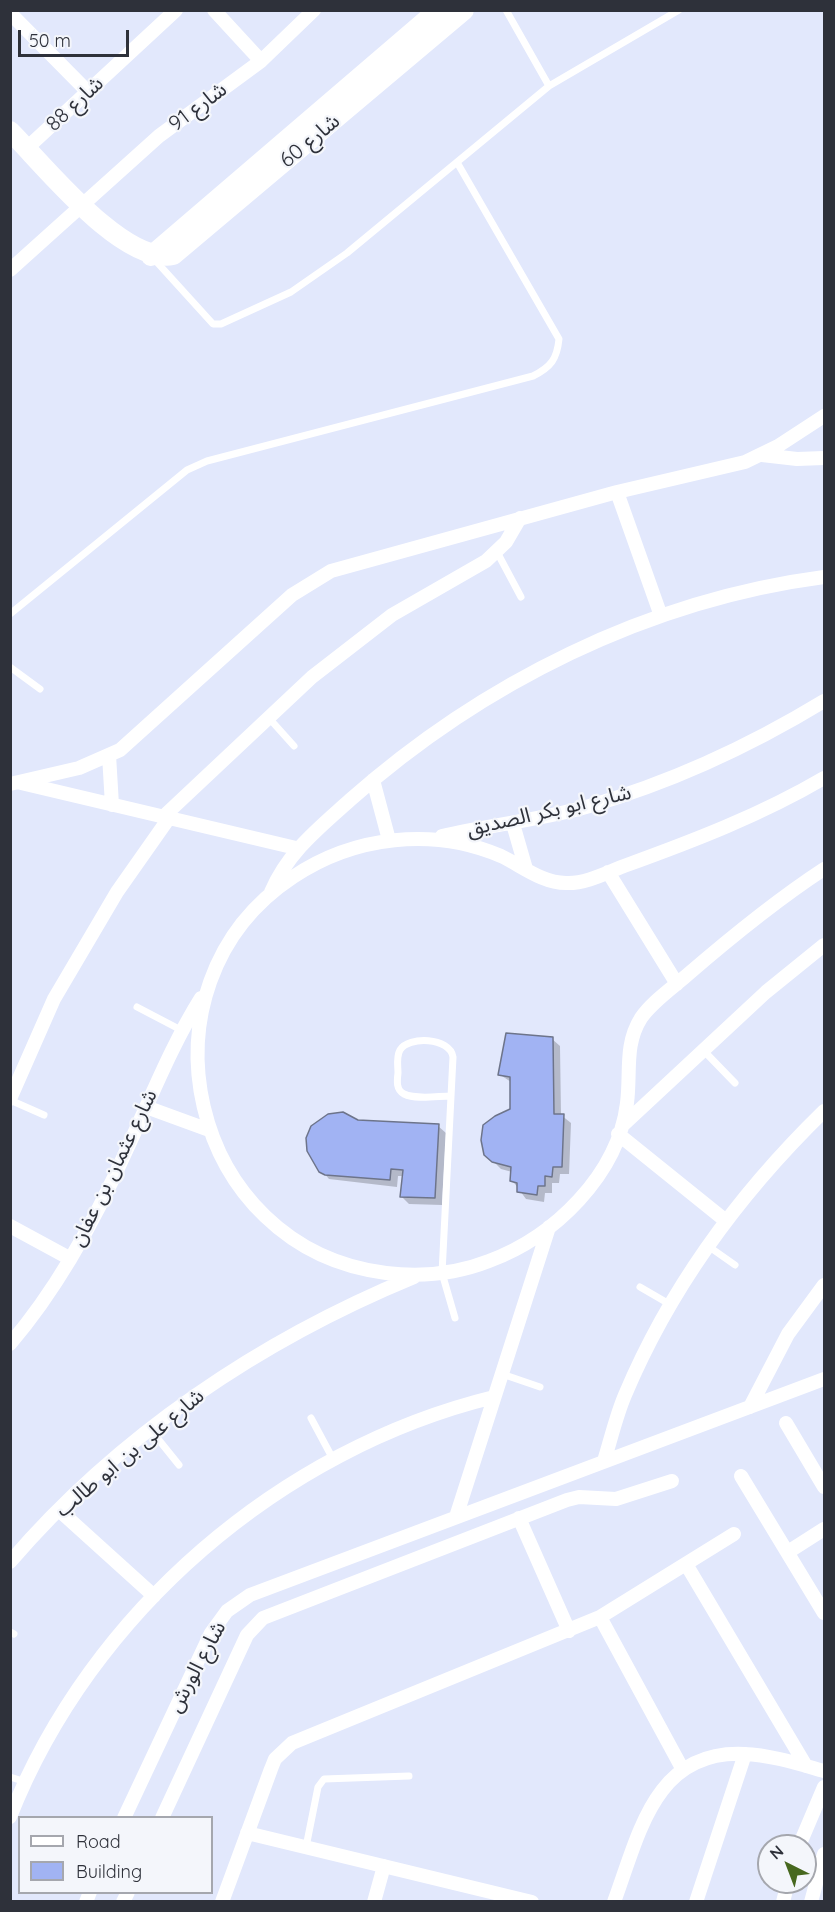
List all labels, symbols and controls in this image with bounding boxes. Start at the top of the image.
scale bar [21,18,132,56]
text: 50 m [29,29,71,52]
street label: شارع 88 [41,71,109,137]
street label: شارع 91 [164,77,232,137]
street label: شارع 60 [275,109,345,173]
street label: شارع ابو بكر الصديق [464,780,634,842]
street label: شارع عثمان بن عفان [65,1085,163,1251]
street label: شارع على بن ابو طالب [50,1383,210,1523]
street label: شارع الورش [163,1617,231,1717]
legend [18,1816,213,1894]
text: Road [76,1830,121,1853]
north arrow [757,1834,817,1894]
text: N [765,1841,787,1863]
text: Building [76,1860,142,1883]

